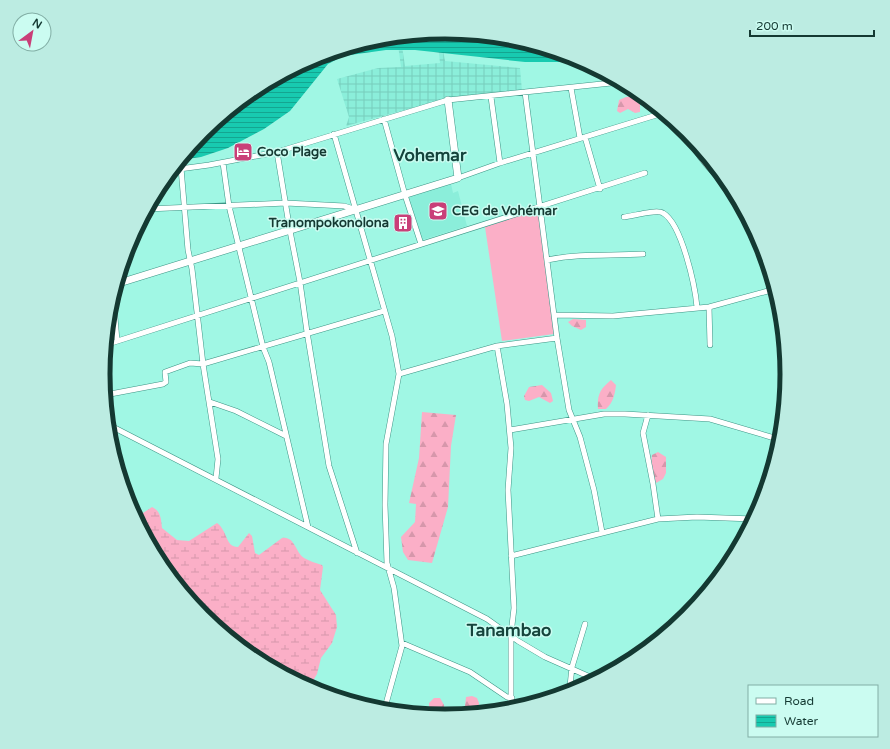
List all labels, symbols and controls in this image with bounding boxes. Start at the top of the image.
north arrow [12,12,52,52]
scale bar [750,12,874,38]
text: N [30,16,44,32]
text: 200 m [756,19,793,33]
hotel icon: Coco Plage [232,141,254,163]
place label: Coco Plage [257,144,327,160]
district label: Vohemar [394,145,467,166]
school or university icon: CEG de Vohémar [427,200,449,222]
place label: CEG de Vohémar [452,203,558,219]
building icon: Tranompokonolona [392,212,414,234]
place label: Tranompokonolona [268,215,389,231]
district label: Tanambao [466,620,551,641]
legend [748,685,878,737]
text: Road [784,694,814,708]
text: Water [784,714,819,728]

